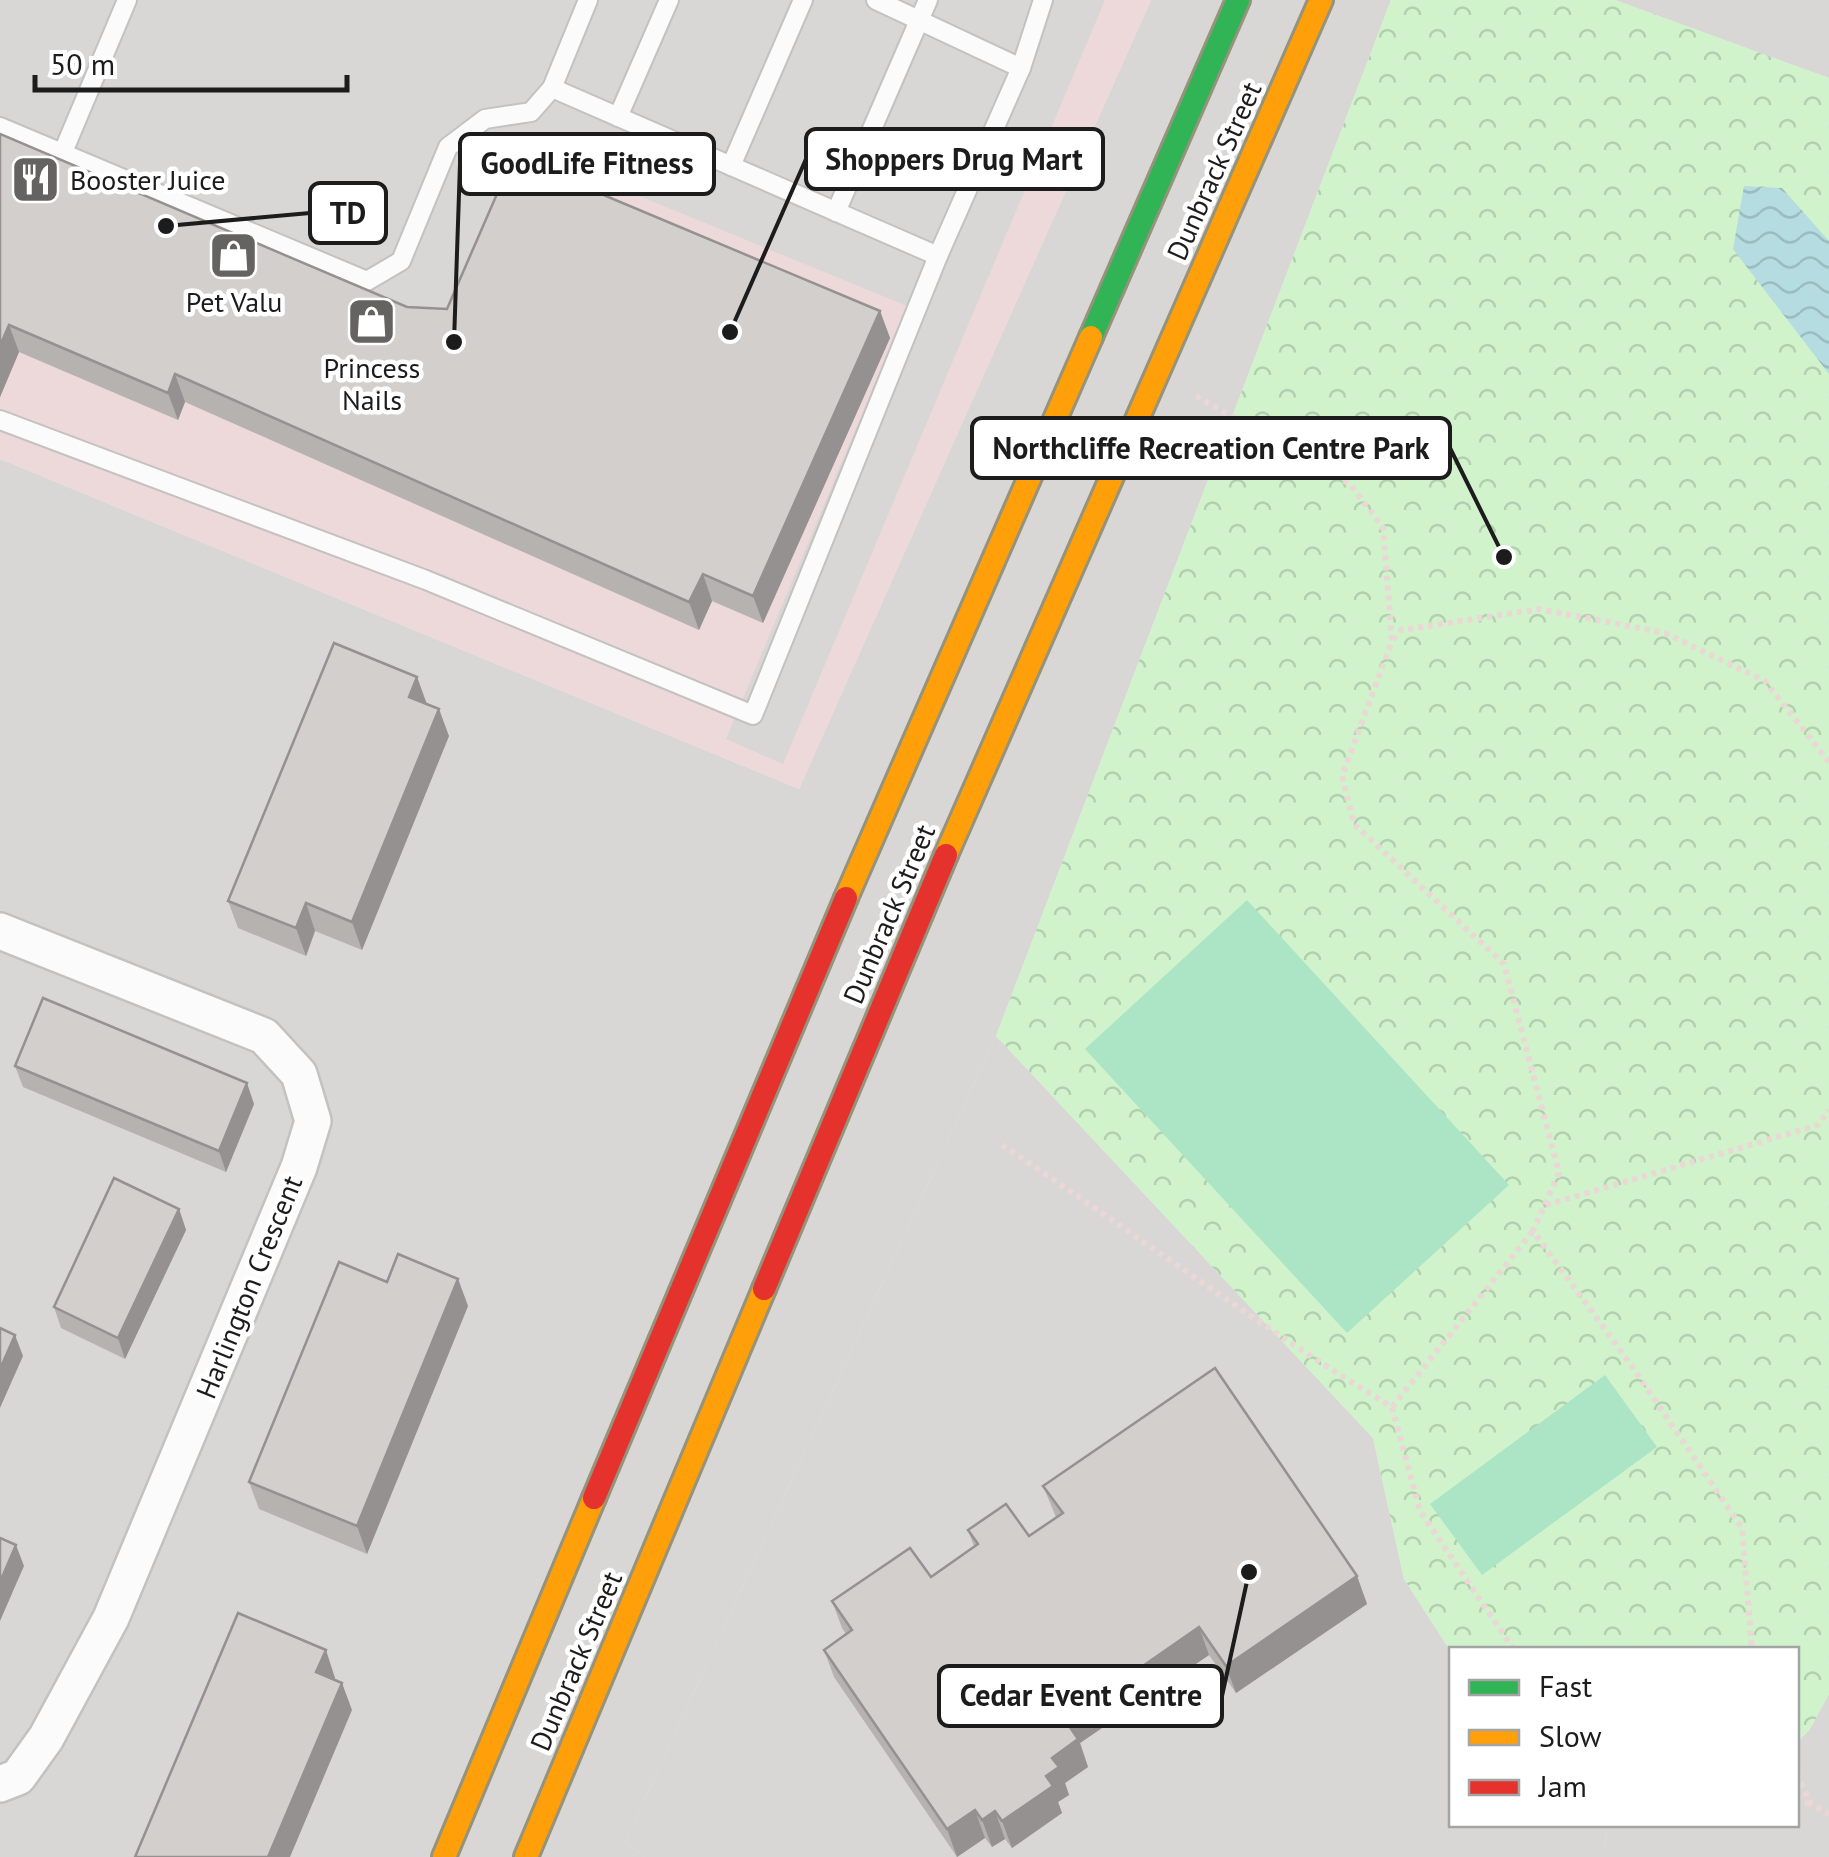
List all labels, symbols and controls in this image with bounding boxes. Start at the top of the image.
scale bar [35,30,348,92]
text: 50 m [50,44,115,83]
street label: Dunbrack Street [1158,75,1270,266]
callout: Shoppers Drug Mart [806,129,1103,189]
callout: GoodLife Fitness [460,134,714,194]
text: Shoppers Drug Mart [825,139,1083,178]
text: GoodLife Fitness [480,143,694,182]
restaurant icon: Booster Juice [9,154,61,206]
place label: Booster Juice [70,161,226,198]
callout: TD [310,183,386,243]
text: TD [330,193,366,232]
shop icon: Pet Valu [208,229,260,281]
place label: Pet Valu [186,283,282,320]
shop icon: Princess Nails [346,295,398,347]
place label: Princess Nails [324,349,420,418]
callout: Northcliffe Recreation Centre Park [972,418,1450,478]
text: Northcliffe Recreation Centre Park [993,428,1430,467]
street label: Dunbrack Street [834,818,943,1009]
street label: Harlington Crescent [187,1169,310,1404]
street label: Dunbrack Street [521,1565,630,1756]
legend [1449,1647,1799,1827]
callout: Cedar Event Centre [939,1666,1222,1726]
text: Fast [1539,1666,1592,1705]
text: Cedar Event Centre [960,1675,1202,1714]
text: Slow [1539,1716,1602,1755]
text: Jam [1537,1766,1587,1805]

